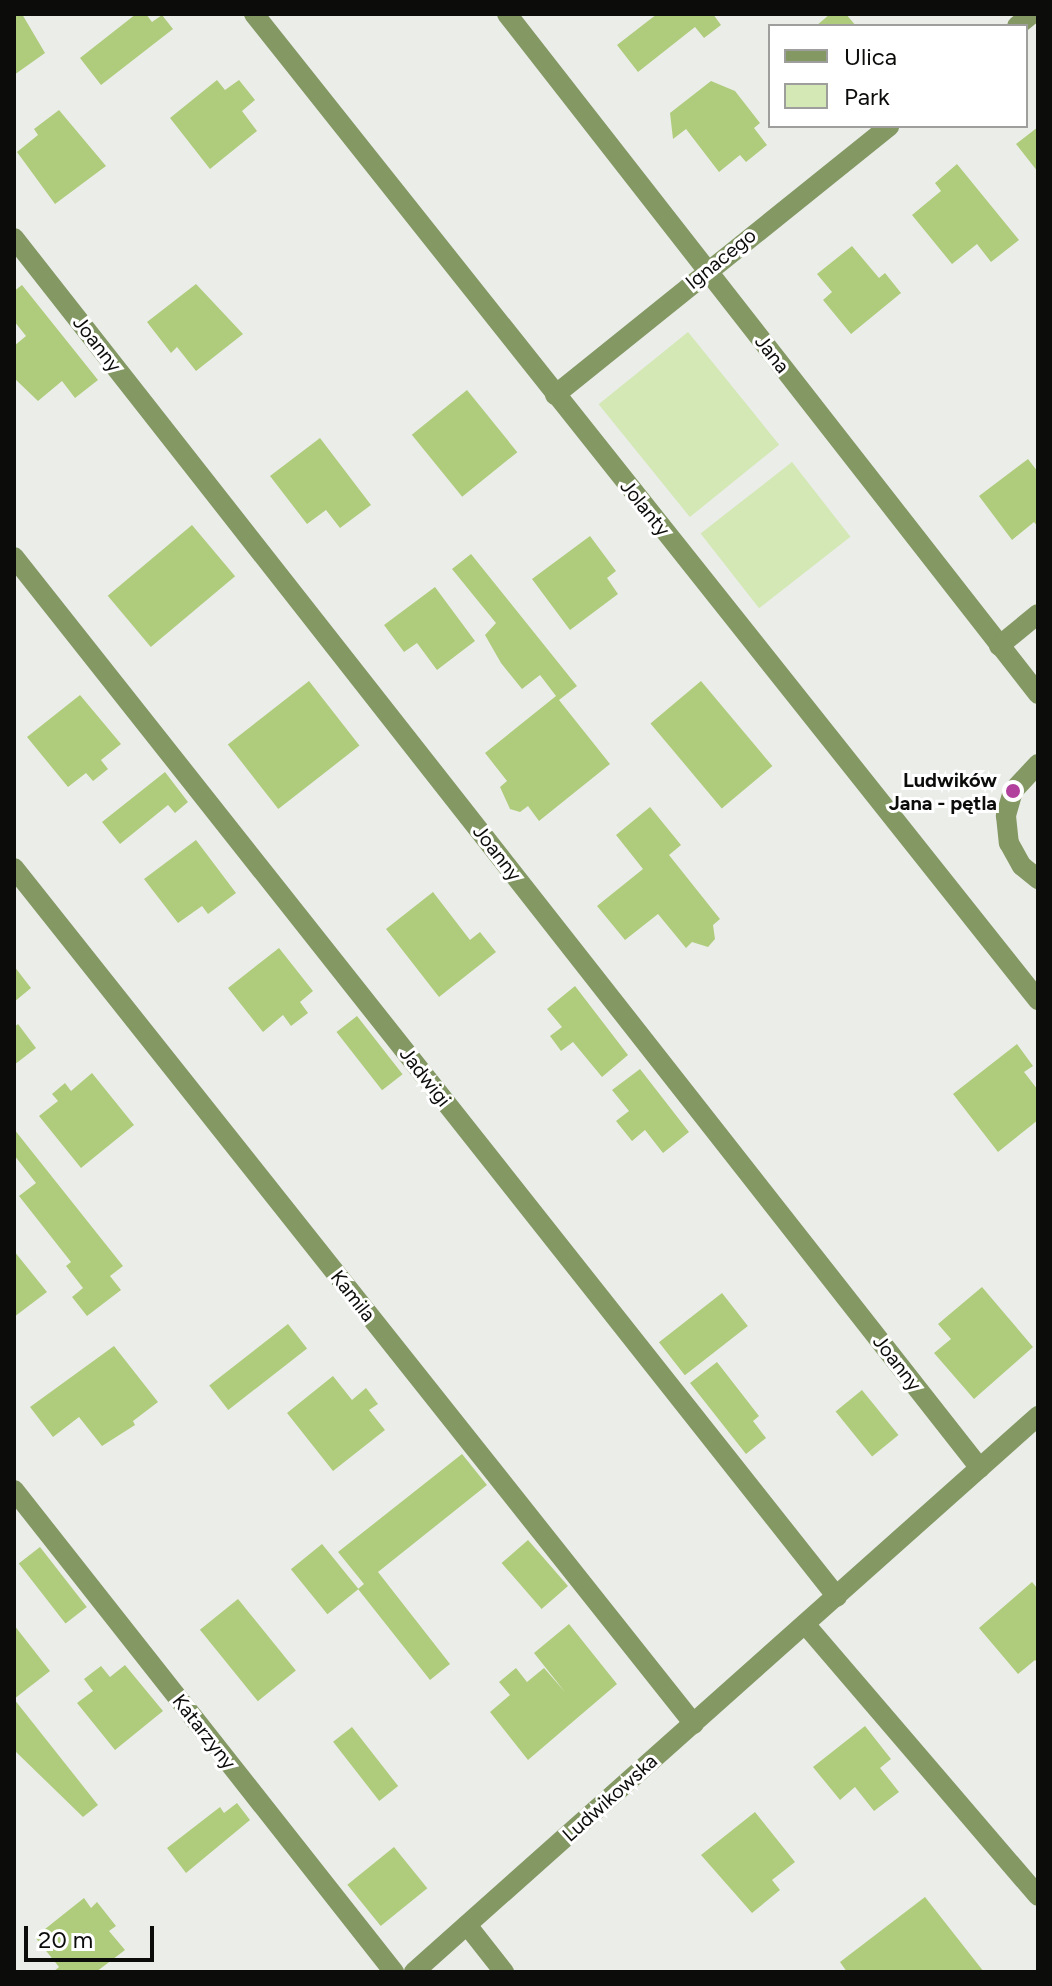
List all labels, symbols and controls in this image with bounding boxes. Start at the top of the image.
legend [768,24,1028,128]
text: Ulica [844,42,897,71]
text: Park [844,82,890,111]
street label: Ignacego [681,223,761,295]
street label: Joanny [68,311,126,377]
street label: Jana [750,330,794,378]
street label: Jolanty [615,475,675,541]
place label: Ludwików Jana - pętla [889,768,997,815]
marker: Ludwików Jana - pętla [1004,782,1022,800]
street label: Joanny [468,820,526,886]
street label: Jadwigi [394,1042,456,1112]
street label: Kamila [326,1266,380,1326]
street label: Joanny [868,1330,926,1396]
street label: Katarzyny [167,1690,241,1774]
street label: Ludwikowska [558,1749,662,1847]
scale bar [28,1910,158,1960]
text: 20 m [38,1925,93,1954]

